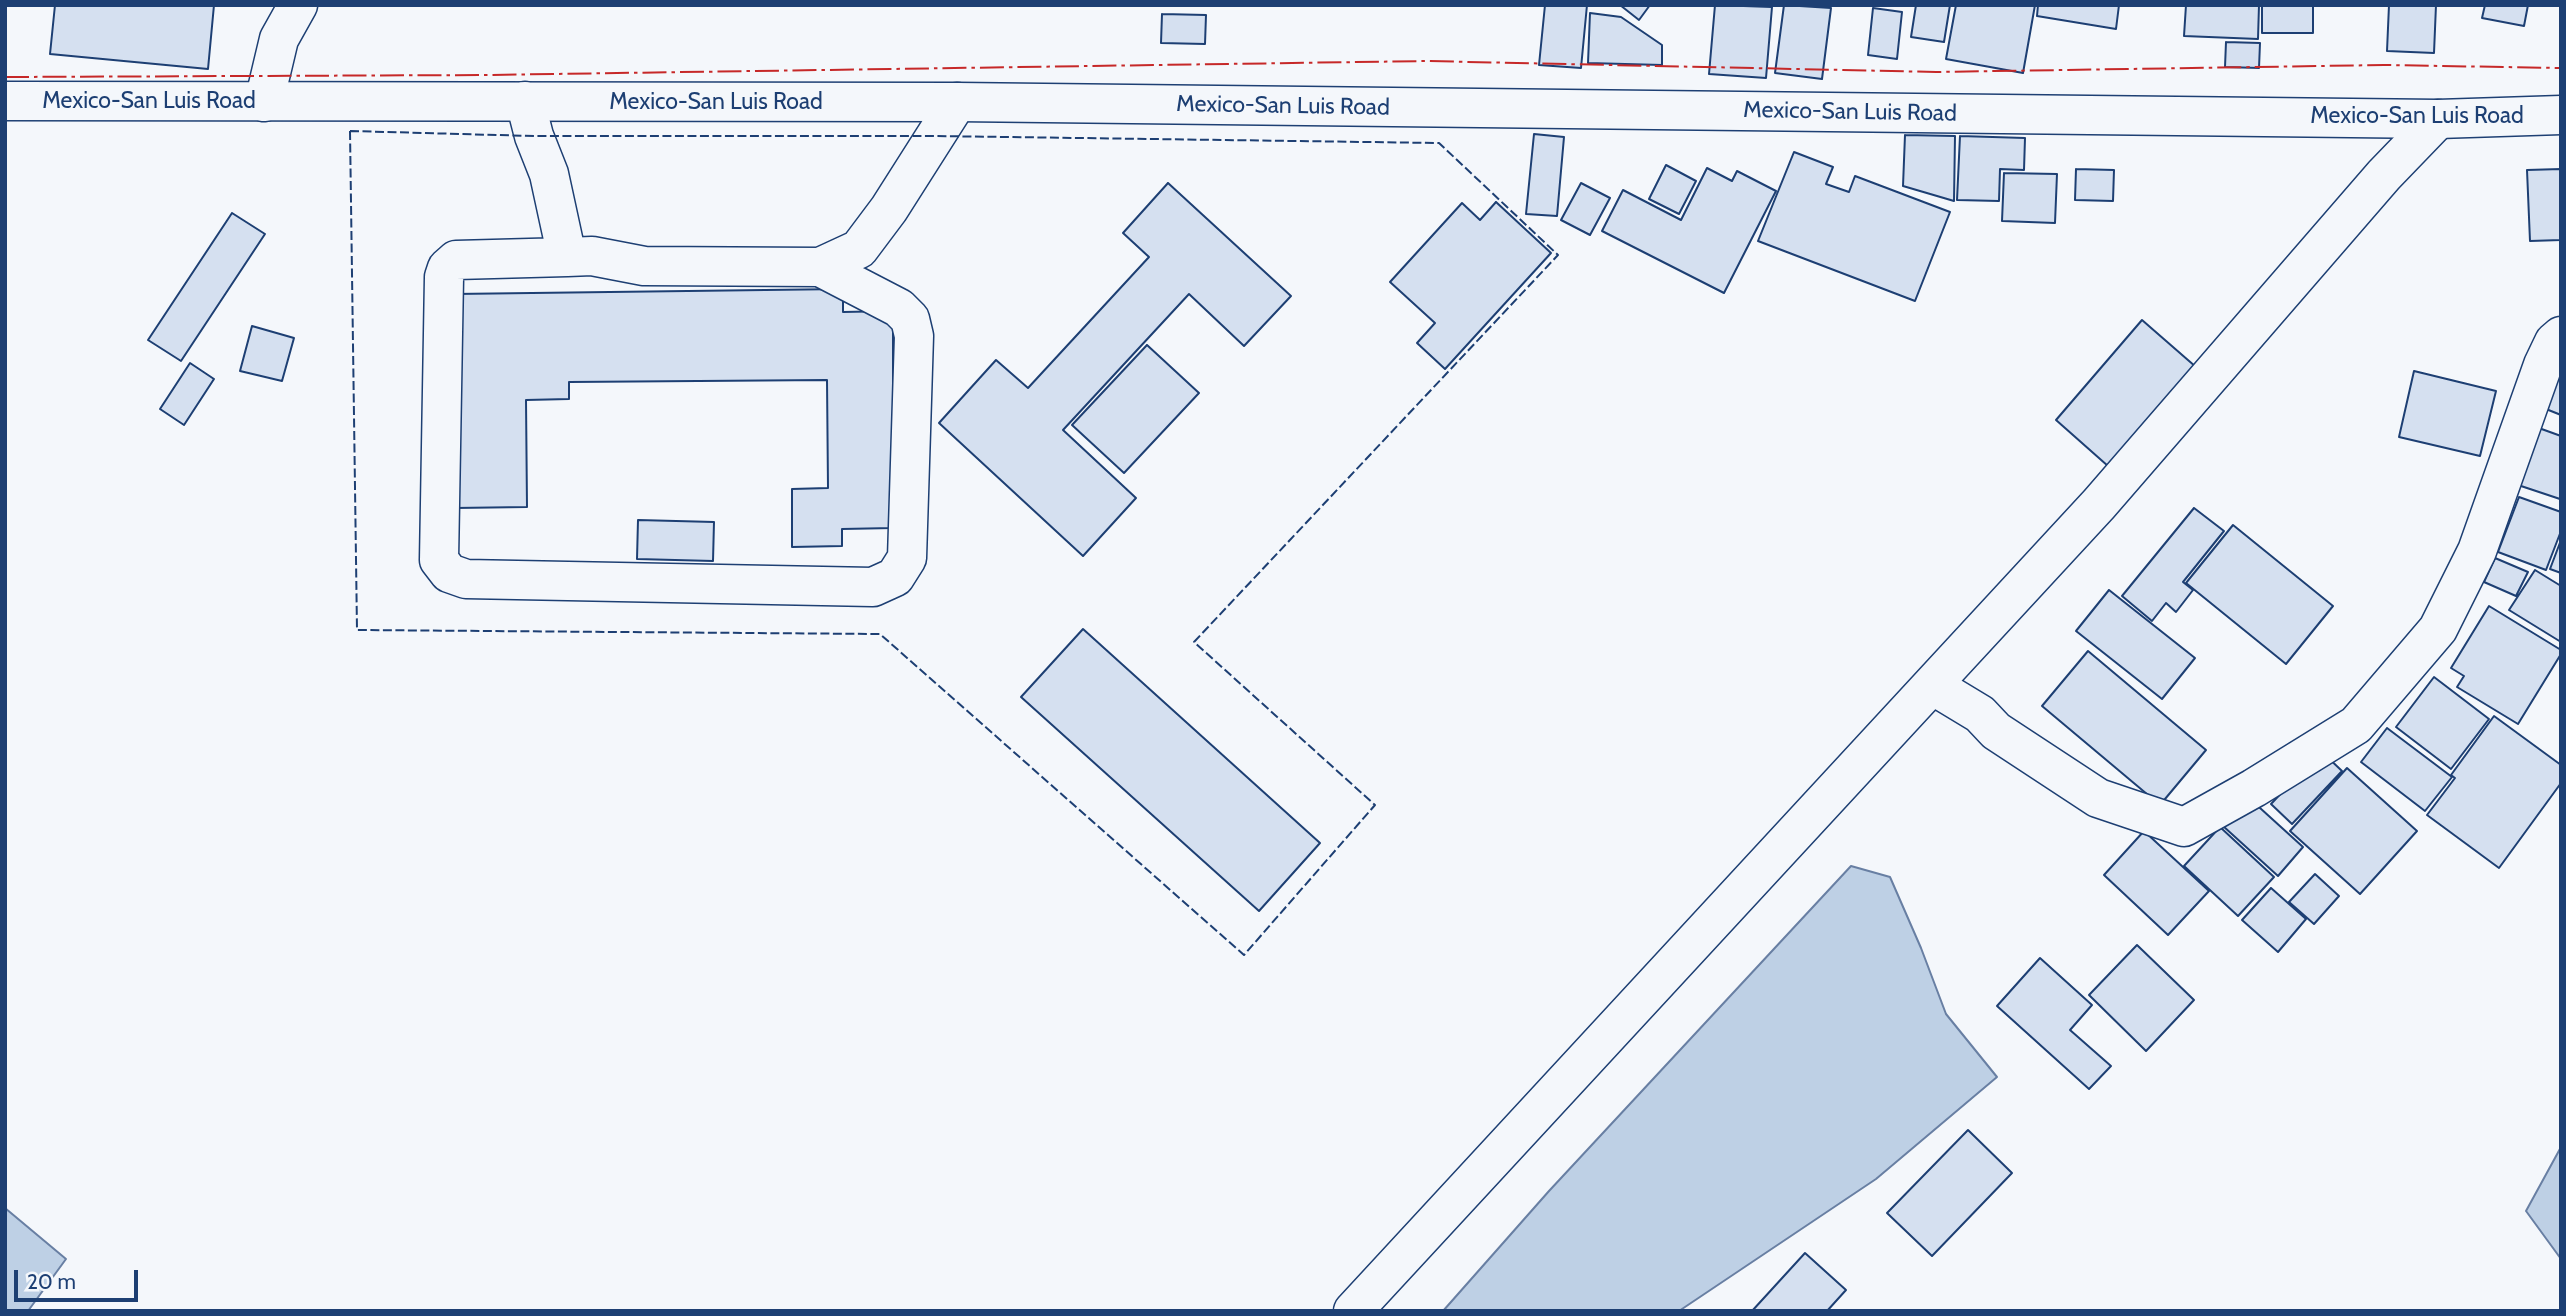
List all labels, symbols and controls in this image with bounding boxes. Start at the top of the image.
street label: Mexico-San Luis Road [42,87,256,115]
street label: Mexico-San Luis Road [609,88,823,116]
street label: Mexico-San Luis Road [1176,90,1390,122]
street label: Mexico-San Luis Road [1743,96,1957,128]
street label: Mexico-San Luis Road [2310,102,2524,130]
scale bar [18,1256,142,1300]
text: 20 m [27,1269,76,1294]

